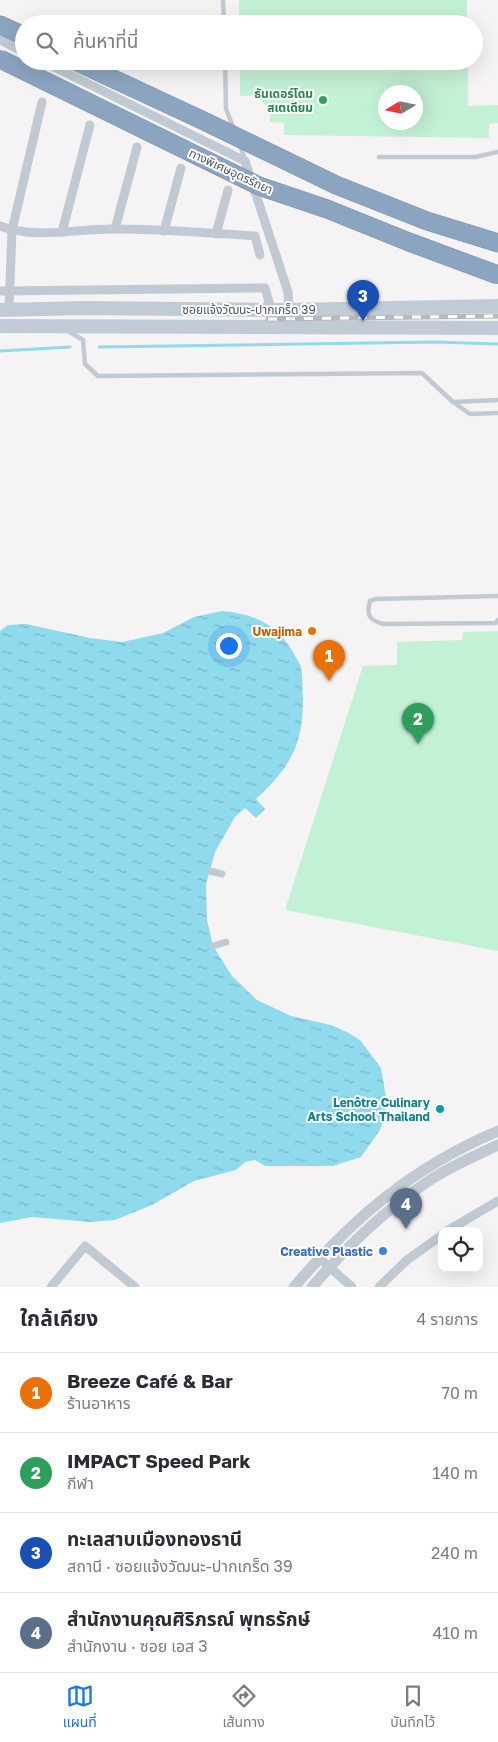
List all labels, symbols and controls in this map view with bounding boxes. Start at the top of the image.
search box [15,15,483,70]
icon: search [33,29,61,57]
text: ค้นหาที่นี่ [73,29,138,52]
north arrow [378,85,423,130]
place label: ธันเดอร์โดม สเตเดียม [254,86,313,115]
marker: ธันเดอร์โดม สเตเดียม [317,94,329,106]
street label: ทางพิเศษอุดรรัถยา [187,145,275,197]
pin: 3 [347,280,379,321]
street label: ซอยแจ้งวัฒนะ-ปากเกร็ด 39 [182,302,316,317]
place label: Uwajima [253,624,302,639]
marker: Uwajima [306,625,318,637]
your location [216,633,242,659]
pin: 1 [313,640,345,681]
pin: 2 [402,703,434,744]
place label: Lenôtre Culinary Arts School Thailand [307,1095,431,1124]
marker: Lenôtre Culinary Arts School Thailand [434,1103,446,1115]
pin: 4 [390,1188,422,1229]
map controls [438,1227,483,1272]
button: locate [438,1227,483,1272]
place label: Creative Plastic [280,1244,373,1259]
marker: Creative Plastic [377,1245,389,1257]
text: ใกล้เคียง [20,1305,98,1331]
text: 4 รายการ [417,1309,478,1329]
text: Breeze Café & Bar [67,1369,233,1392]
text: 1 [32,1383,40,1403]
text: 70 m [441,1383,478,1403]
text: ร้านอาหาร [67,1393,131,1413]
text: IMPACT Speed Park [67,1449,250,1472]
text: 2 [31,1463,41,1483]
text: 140 m [432,1463,478,1483]
text: กีฬา [67,1473,94,1493]
text: ทะเลสาบเมืองทองธานี [67,1527,242,1550]
text: 3 [31,1543,41,1563]
text: 240 m [431,1543,478,1563]
text: สถานี · ซอยแจ้งวัฒนะ-ปากเกร็ด 39 [67,1556,293,1576]
text: สำนักงานคุณศิริภรณ์ พุทธรักษ์ [67,1607,310,1630]
text: 4 [31,1623,41,1643]
text: 410 m [432,1623,478,1643]
text: สำนักงาน · ซอย เอส 3 [67,1636,208,1656]
tab: แผนที่ [63,1682,97,1733]
tab: เส้นทาง [222,1682,265,1733]
tab: บันทึกไว้ [390,1682,435,1733]

